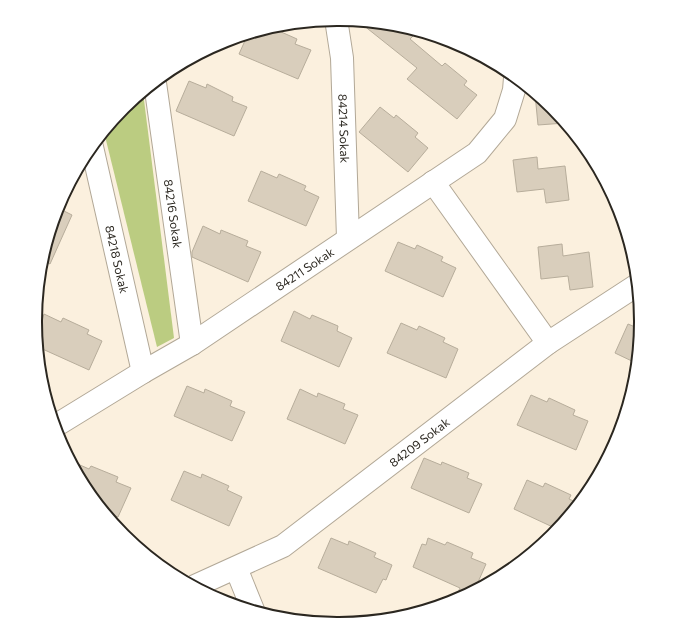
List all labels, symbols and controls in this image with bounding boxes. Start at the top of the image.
street label: 84214 Sokak [336,94,353,164]
street label: 84216 Sokak [162,178,185,249]
street label: 84218 Sokak [103,224,132,295]
street label: 84211 Sokak [273,244,337,293]
street label: 84209 Sokak [386,414,452,469]

